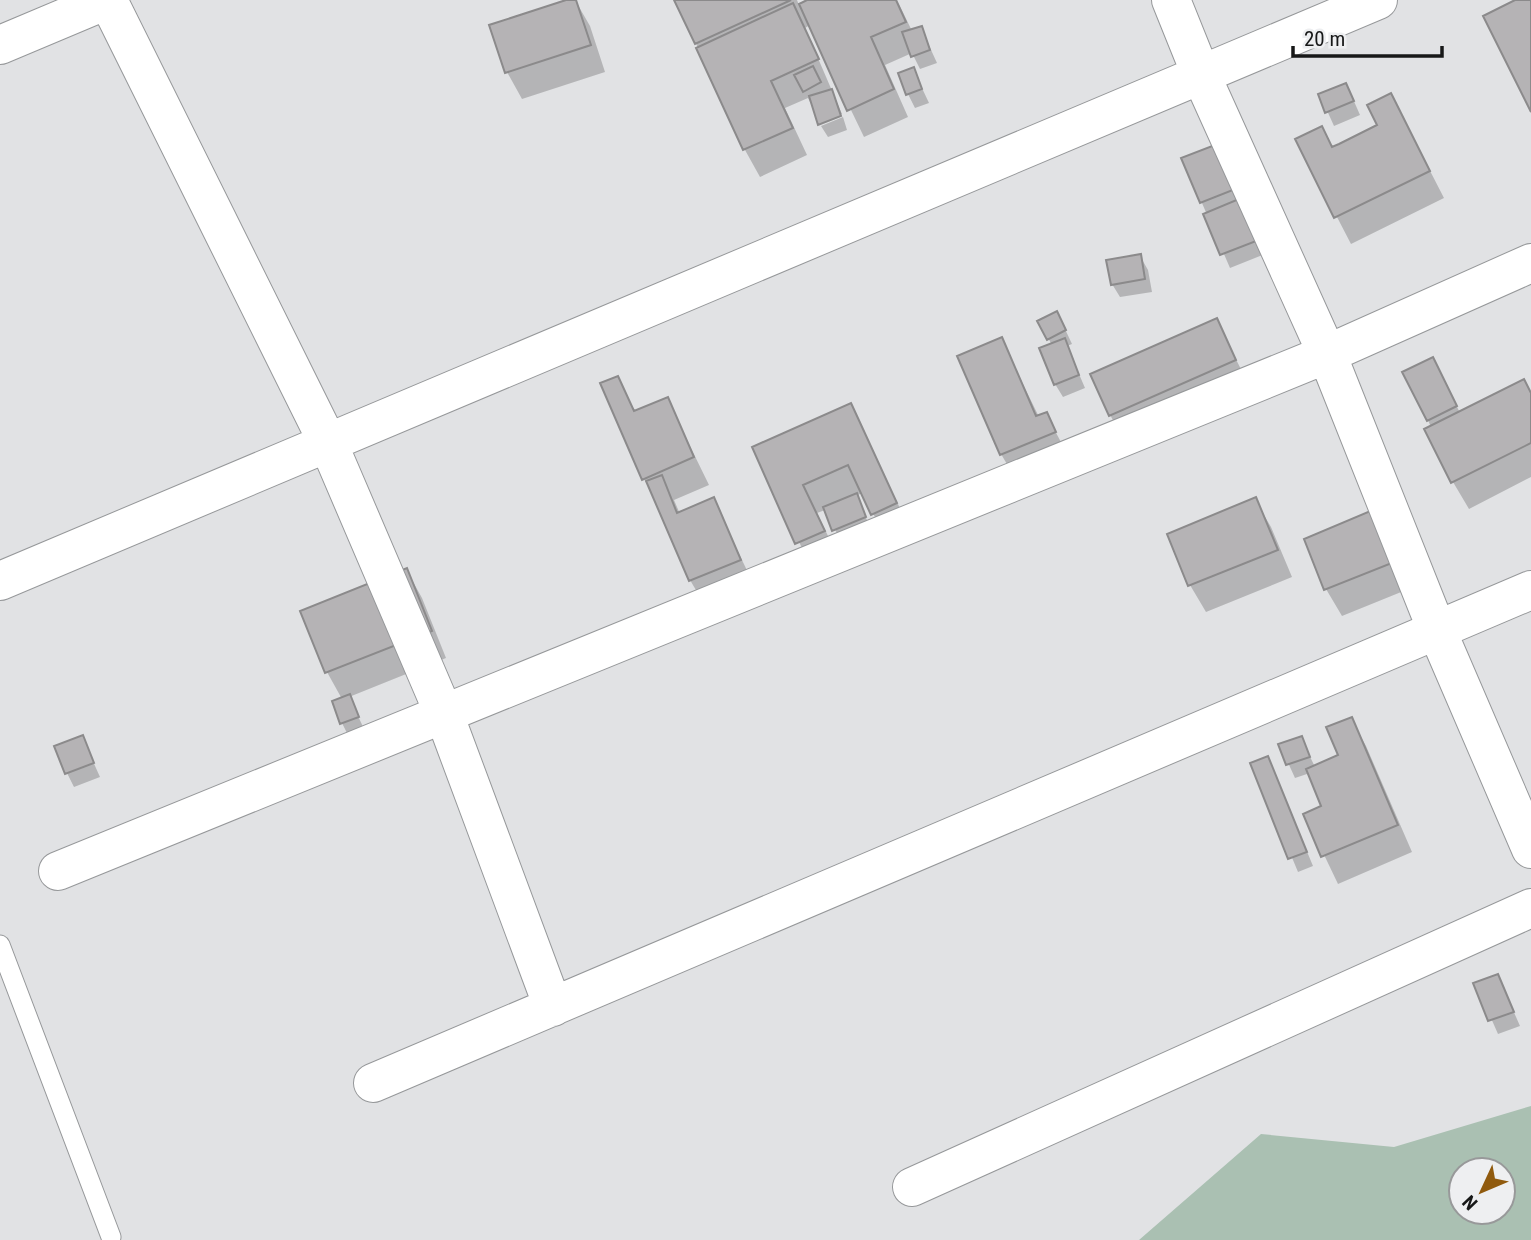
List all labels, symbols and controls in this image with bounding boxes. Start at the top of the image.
scale bar [1293,14,1442,58]
text: 20 m [1304,27,1345,51]
north arrow [1447,1156,1517,1226]
text: N [1458,1190,1482,1215]

